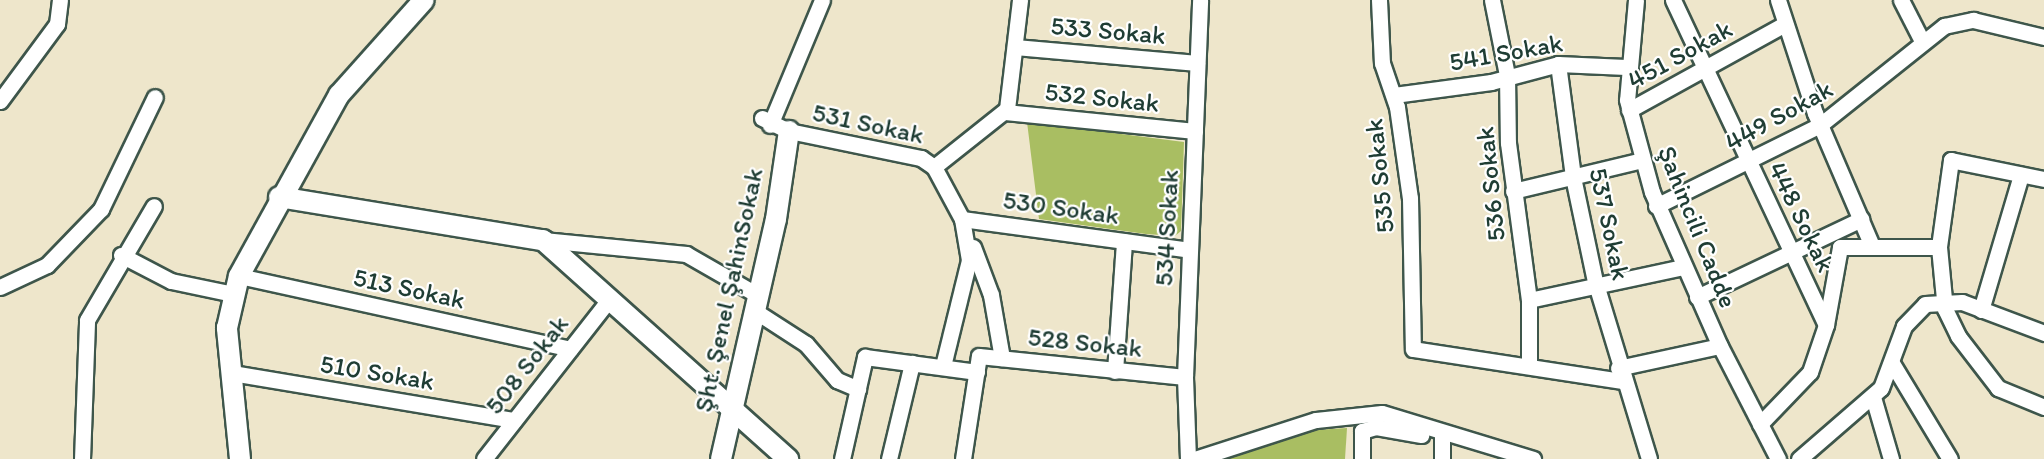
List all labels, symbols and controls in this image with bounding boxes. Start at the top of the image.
street label: 533 Sokak [1049,10,1167,52]
street label: 451 Sokak [1622,14,1738,96]
street label: 541 Sokak [1447,28,1565,78]
street label: 449 Sokak [1720,74,1838,158]
street label: 532 Sokak [1043,76,1161,120]
street label: 531 Sokak [809,97,927,151]
street label: 535 Sokak [1358,117,1402,235]
street label: 536 Sokak [1469,125,1513,243]
street label: Şahincili Cadde [1650,141,1744,313]
street label: 448 Sokak [1761,157,1841,277]
street label: Şht. Şenel ŞahinSokak [688,165,770,415]
street label: 537 Sokak [1582,165,1636,283]
street label: 534 Sokak [1148,169,1186,287]
street label: 530 Sokak [1001,184,1121,232]
street label: 513 Sokak [350,262,468,316]
street label: 508 Sokak [479,309,575,421]
street label: 528 Sokak [1026,321,1144,365]
street label: 510 Sokak [318,349,436,397]

